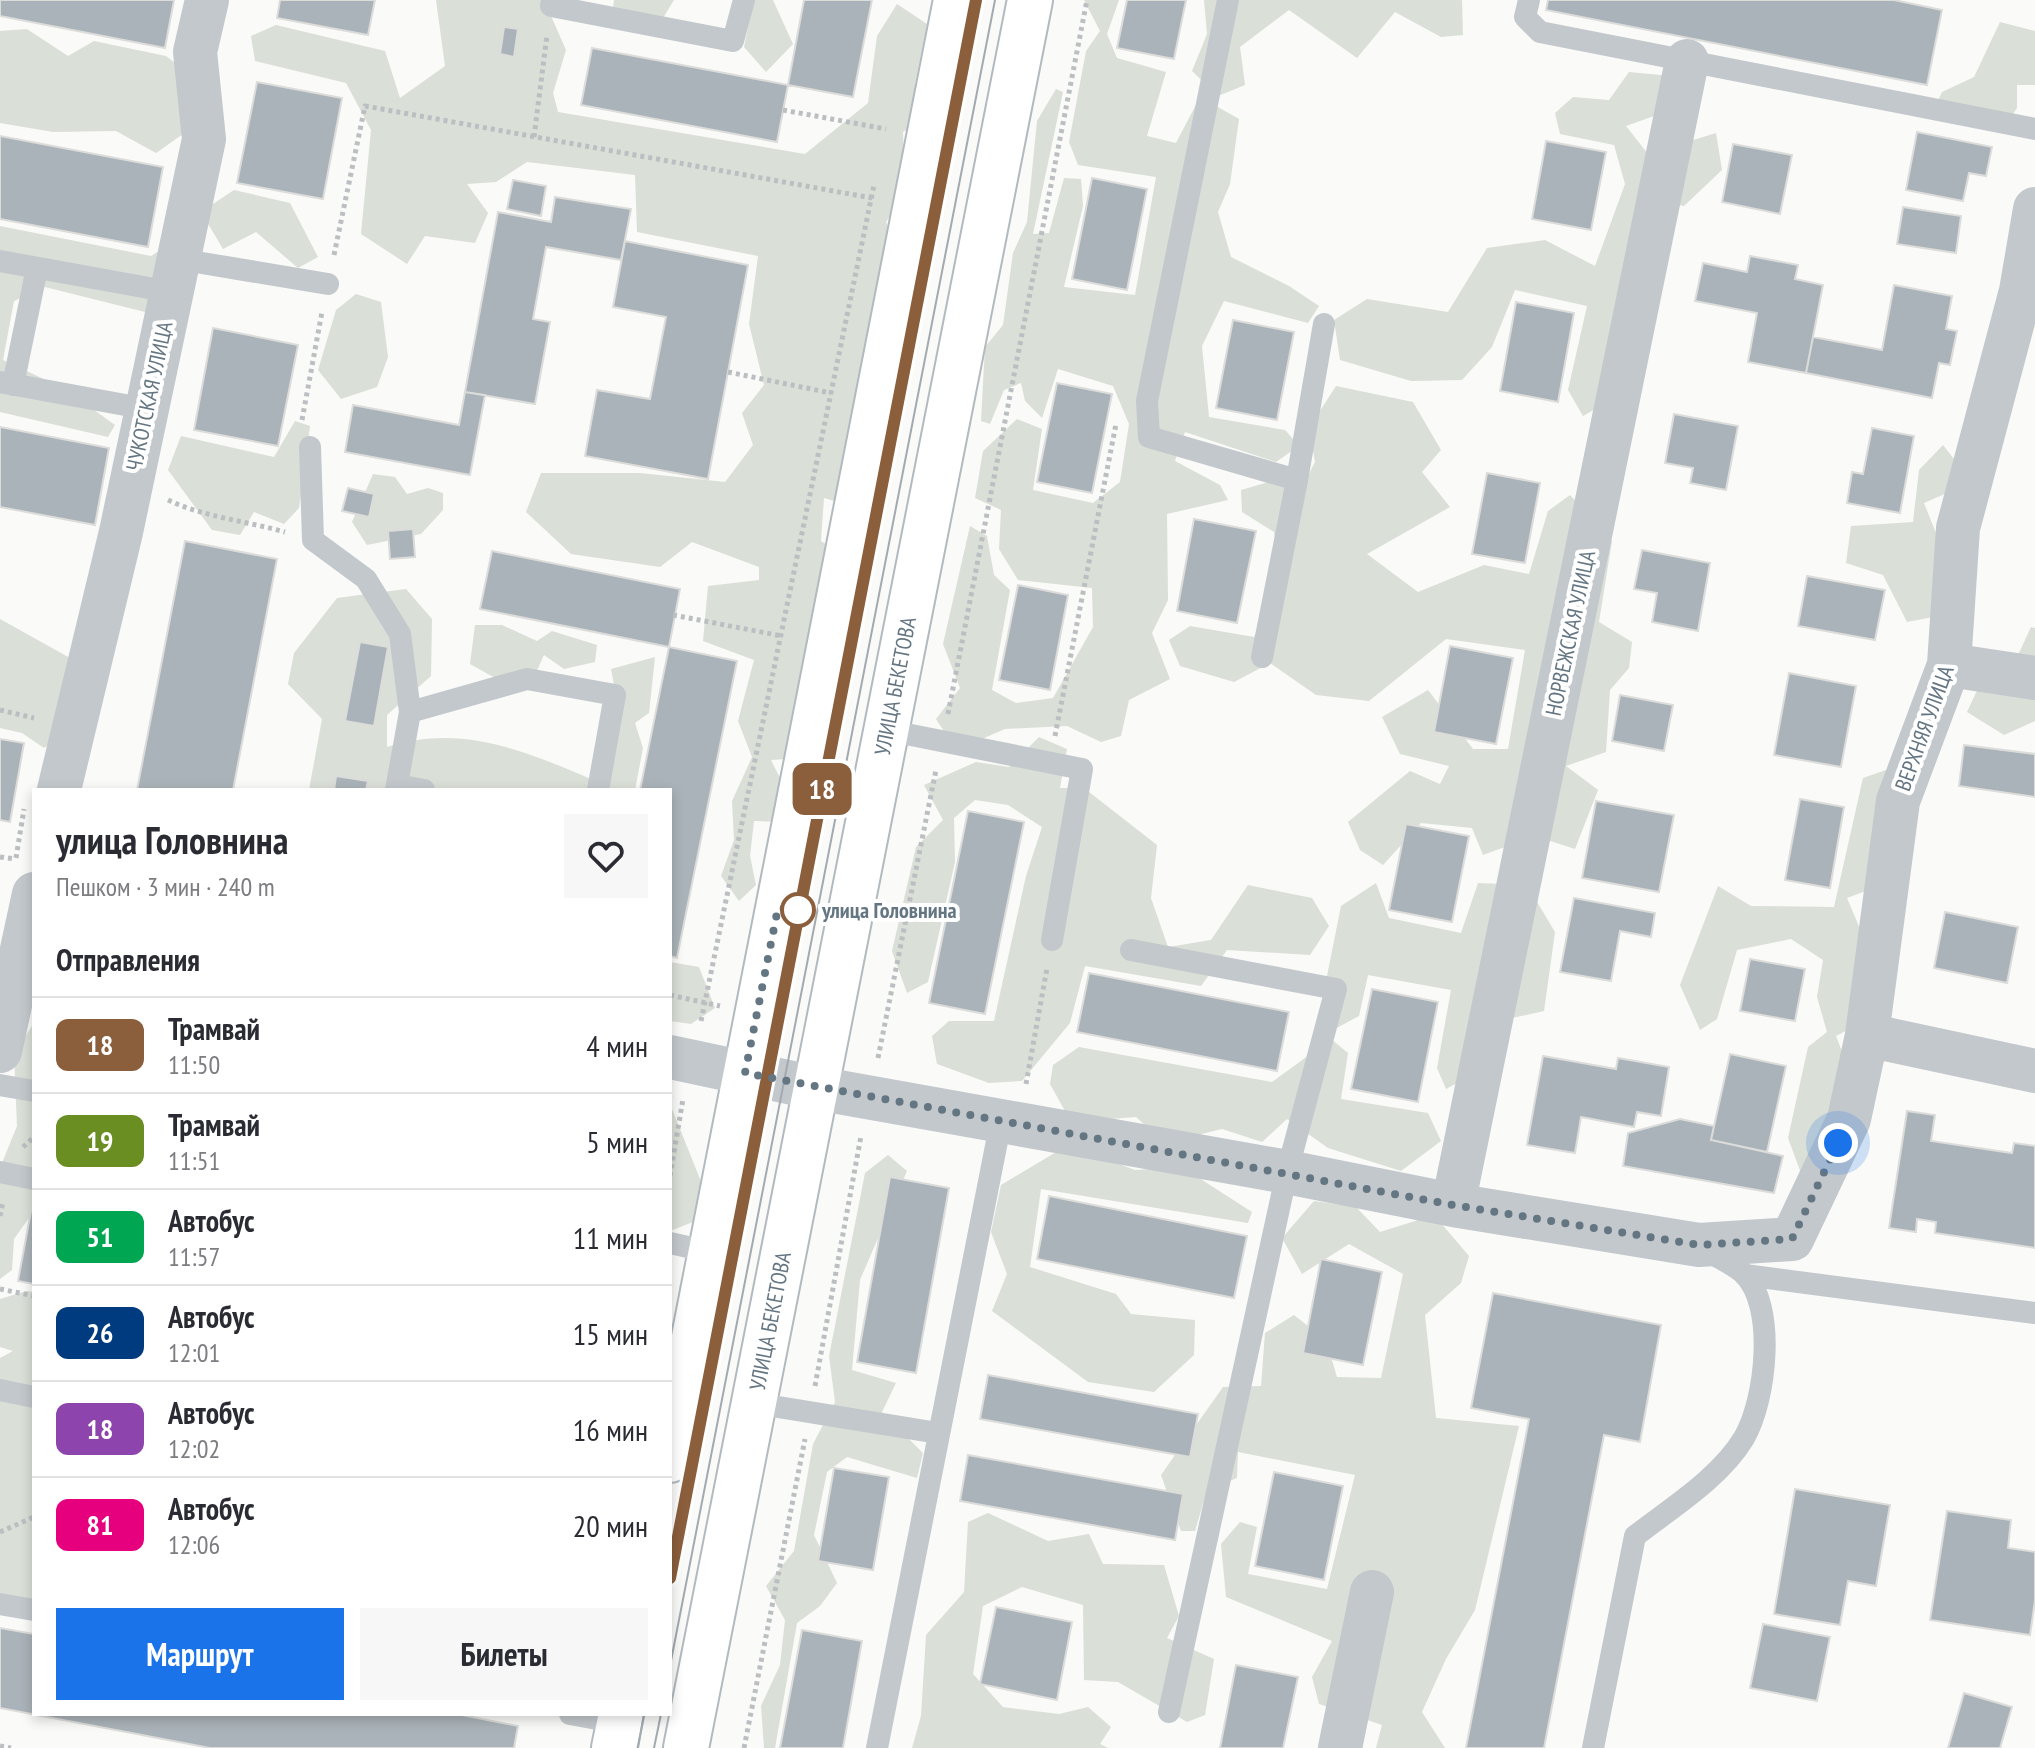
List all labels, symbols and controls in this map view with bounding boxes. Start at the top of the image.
street label: ЧУКОТСКАЯ УЛИЦА [119,318,179,473]
street label: НОРВЕЖСКАЯ УЛИЦА [1539,547,1601,718]
street label: УЛИЦА БЕКЕТОВА [868,614,922,758]
street label: ВЕРХНЯЯ УЛИЦА [1888,661,1960,795]
line badge: 18 [786,763,858,815]
text: 18 [809,770,835,807]
button: heart [564,814,648,898]
text: улица Головнина [56,815,288,864]
text: Пешком · 3 мин · 240 m [56,870,275,903]
marker: улица Головнина [781,893,815,927]
place label: улица Головнина [821,896,957,924]
text: Отправления [56,940,200,979]
text: Трамвай [168,1009,260,1048]
text: 18 [87,1026,113,1063]
text: 4 мин [586,1026,648,1065]
text: 11:50 [168,1048,220,1081]
text: Трамвай [168,1105,260,1144]
text: 19 [87,1122,113,1159]
text: 5 мин [586,1122,648,1161]
your location [1818,1123,1858,1163]
text: 11:51 [168,1144,220,1177]
text: Автобус [168,1201,255,1240]
text: 51 [87,1218,113,1255]
text: 11 мин [573,1218,648,1257]
text: 11:57 [168,1240,220,1273]
street label: УЛИЦА БЕКЕТОВА [743,1249,797,1393]
text: Автобус [168,1297,255,1336]
text: 26 [87,1314,113,1351]
text: 15 мин [573,1314,648,1353]
text: 12:01 [168,1336,220,1369]
text: Автобус [168,1393,255,1432]
text: 18 [87,1410,113,1447]
text: 16 мин [573,1410,648,1449]
text: 12:02 [168,1432,220,1465]
text: Автобус [168,1489,255,1528]
text: 81 [87,1506,113,1543]
text: 20 мин [573,1506,648,1545]
text: 12:06 [168,1528,220,1561]
button: Маршрут [56,1608,344,1700]
button: Билеты [360,1608,648,1700]

